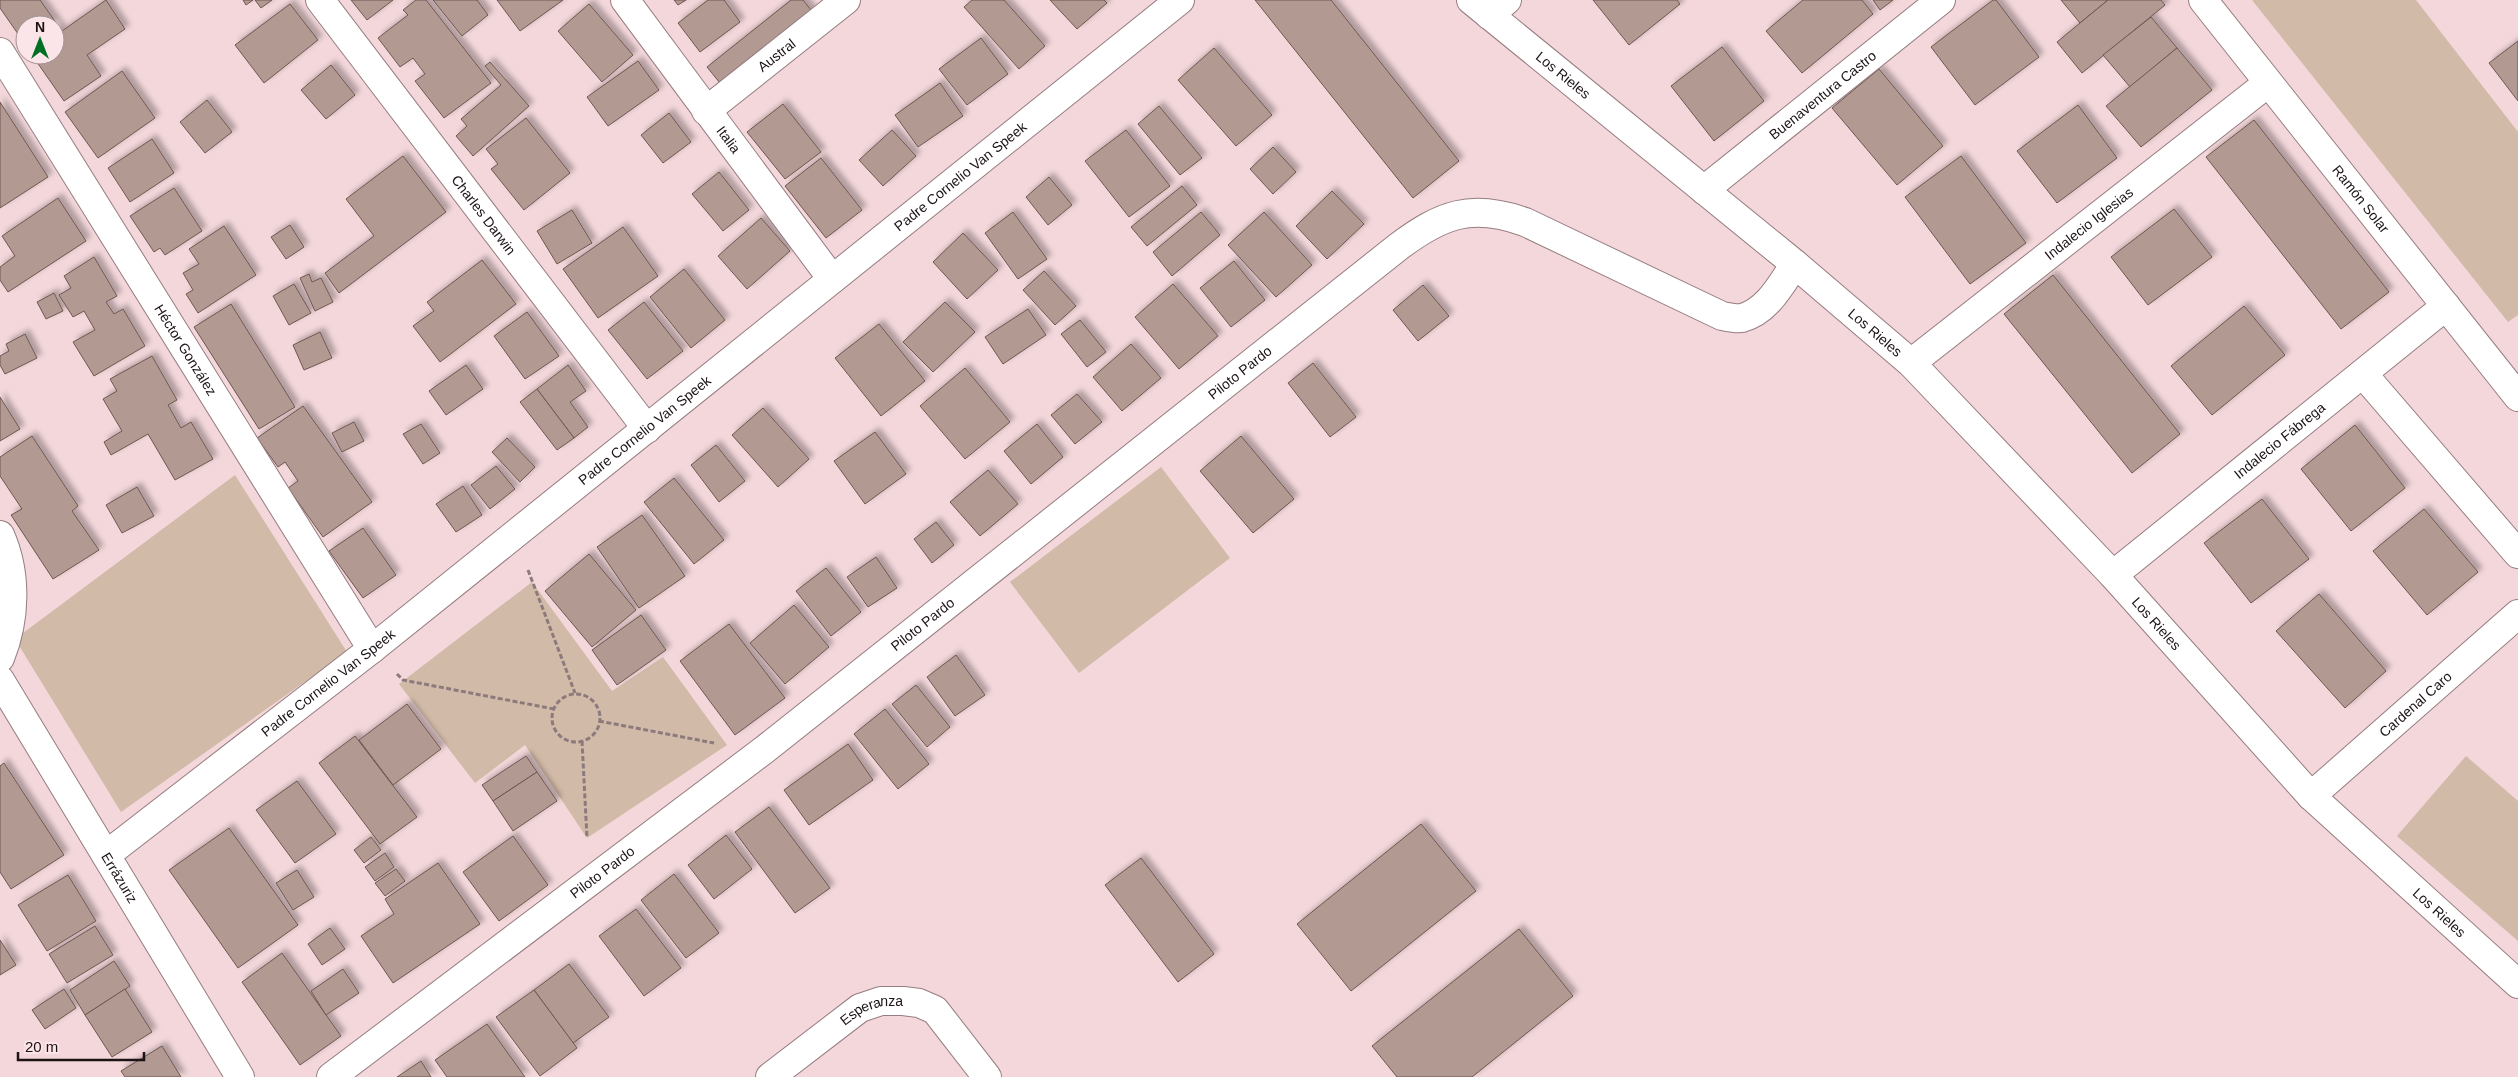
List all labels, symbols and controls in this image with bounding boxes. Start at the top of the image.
north arrow [15,15,65,65]
text: N [35,19,45,35]
street label: Austral [754,35,799,75]
street label: Buenaventura Castro [1766,47,1879,143]
street label: Los Rieles [1533,48,1594,102]
street label: Padre Cornelio Van Speek [891,118,1030,234]
street label: Italia [713,123,744,157]
street label: Ramón Solar [2329,162,2393,236]
street label: Charles Darwin [448,172,519,258]
street label: Indalecio Iglesias [2042,184,2136,263]
street label: Héctor González [151,301,220,398]
street label: Los Rieles [1845,305,1905,360]
street label: Piloto Pardo [1205,342,1275,402]
street label: Padre Cornelio Van Speek [575,372,715,488]
street label: Indalecio Fábrega [2231,399,2328,482]
street label: Piloto Pardo [888,594,958,654]
street label: Los Rieles [2129,594,2184,653]
street label: Padre Cornelio Van Speek [258,625,399,740]
street label: Cardenal Caro [2376,668,2455,740]
street label: Piloto Pardo [567,843,638,901]
street label: Errázuriz [98,850,141,906]
street label: Los Rieles [2410,885,2469,941]
street label: Esperanza [837,993,903,1028]
scale bar [18,1030,144,1062]
text: 20 m [25,1038,58,1055]

